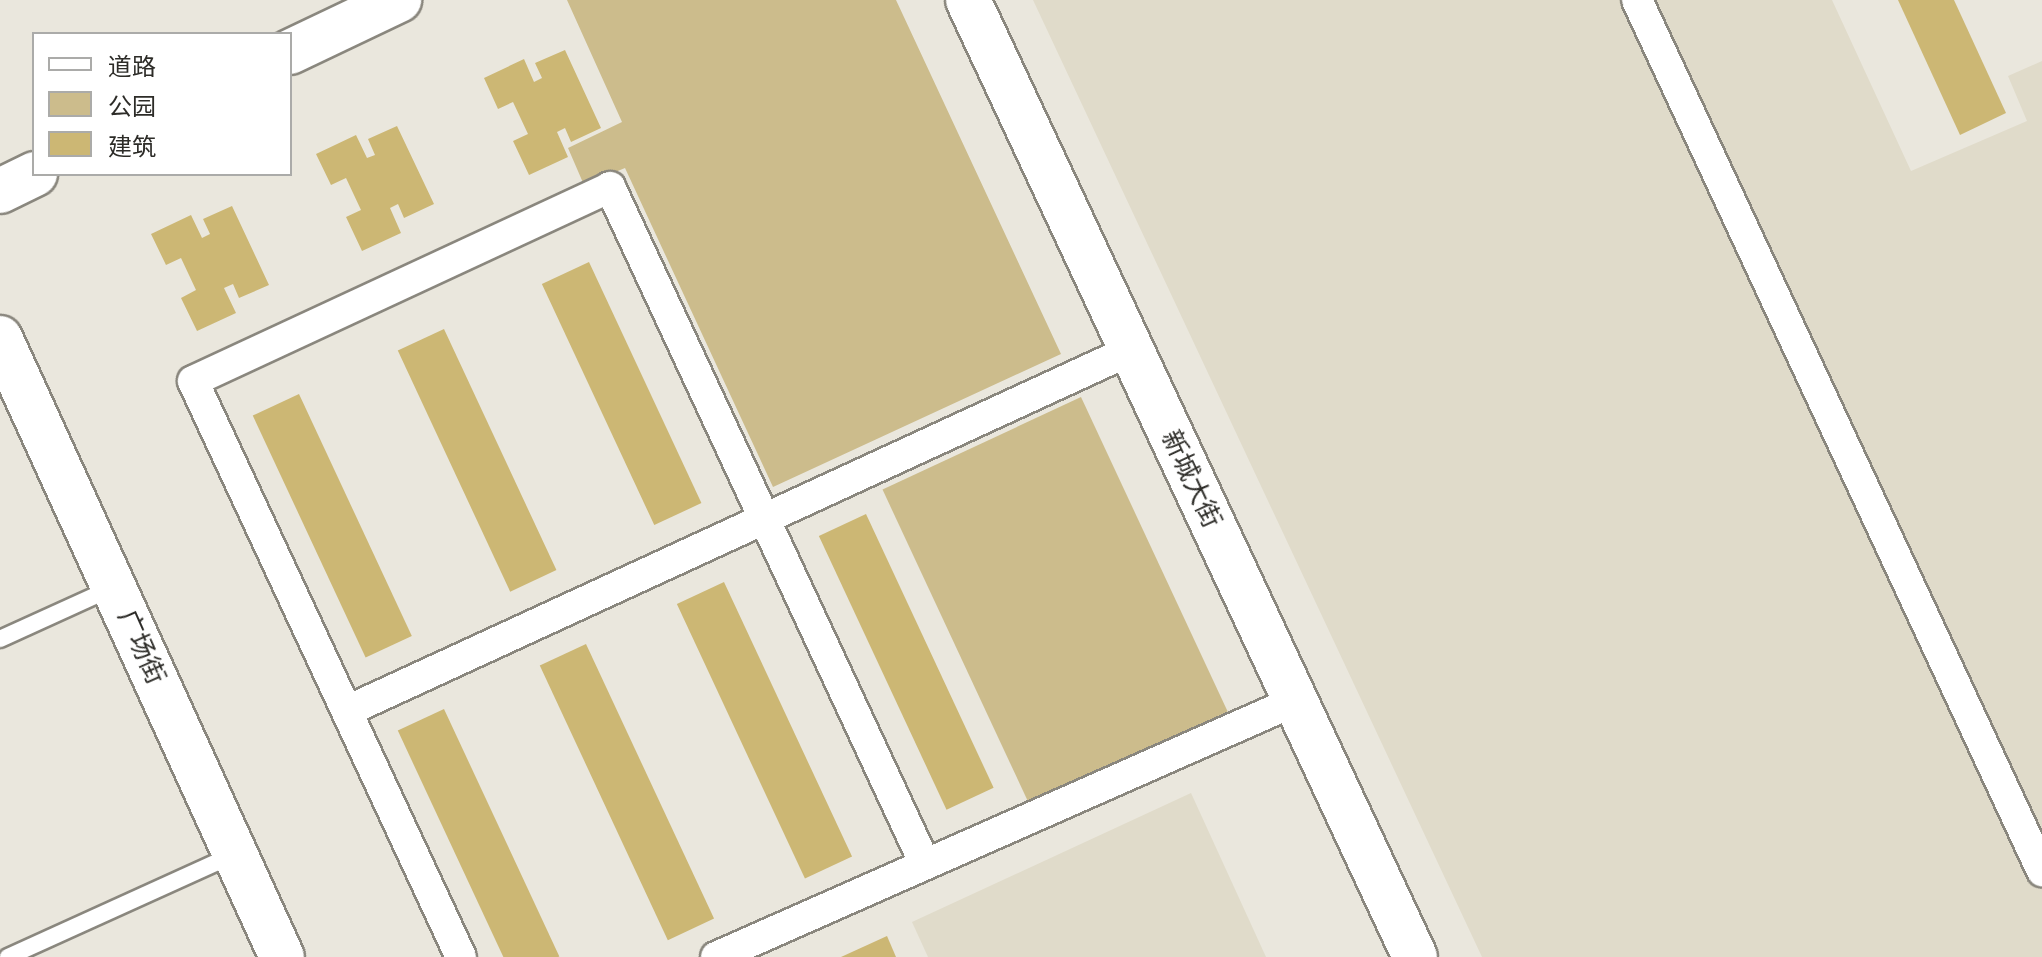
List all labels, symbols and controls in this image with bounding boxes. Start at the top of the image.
legend [32,32,292,176]
text: 道路 [108,52,156,81]
text: 公园 [108,92,156,121]
text: 建筑 [108,132,156,161]
street label: 新城大街 [1155,425,1227,533]
street label: 广场街 [111,605,171,689]

